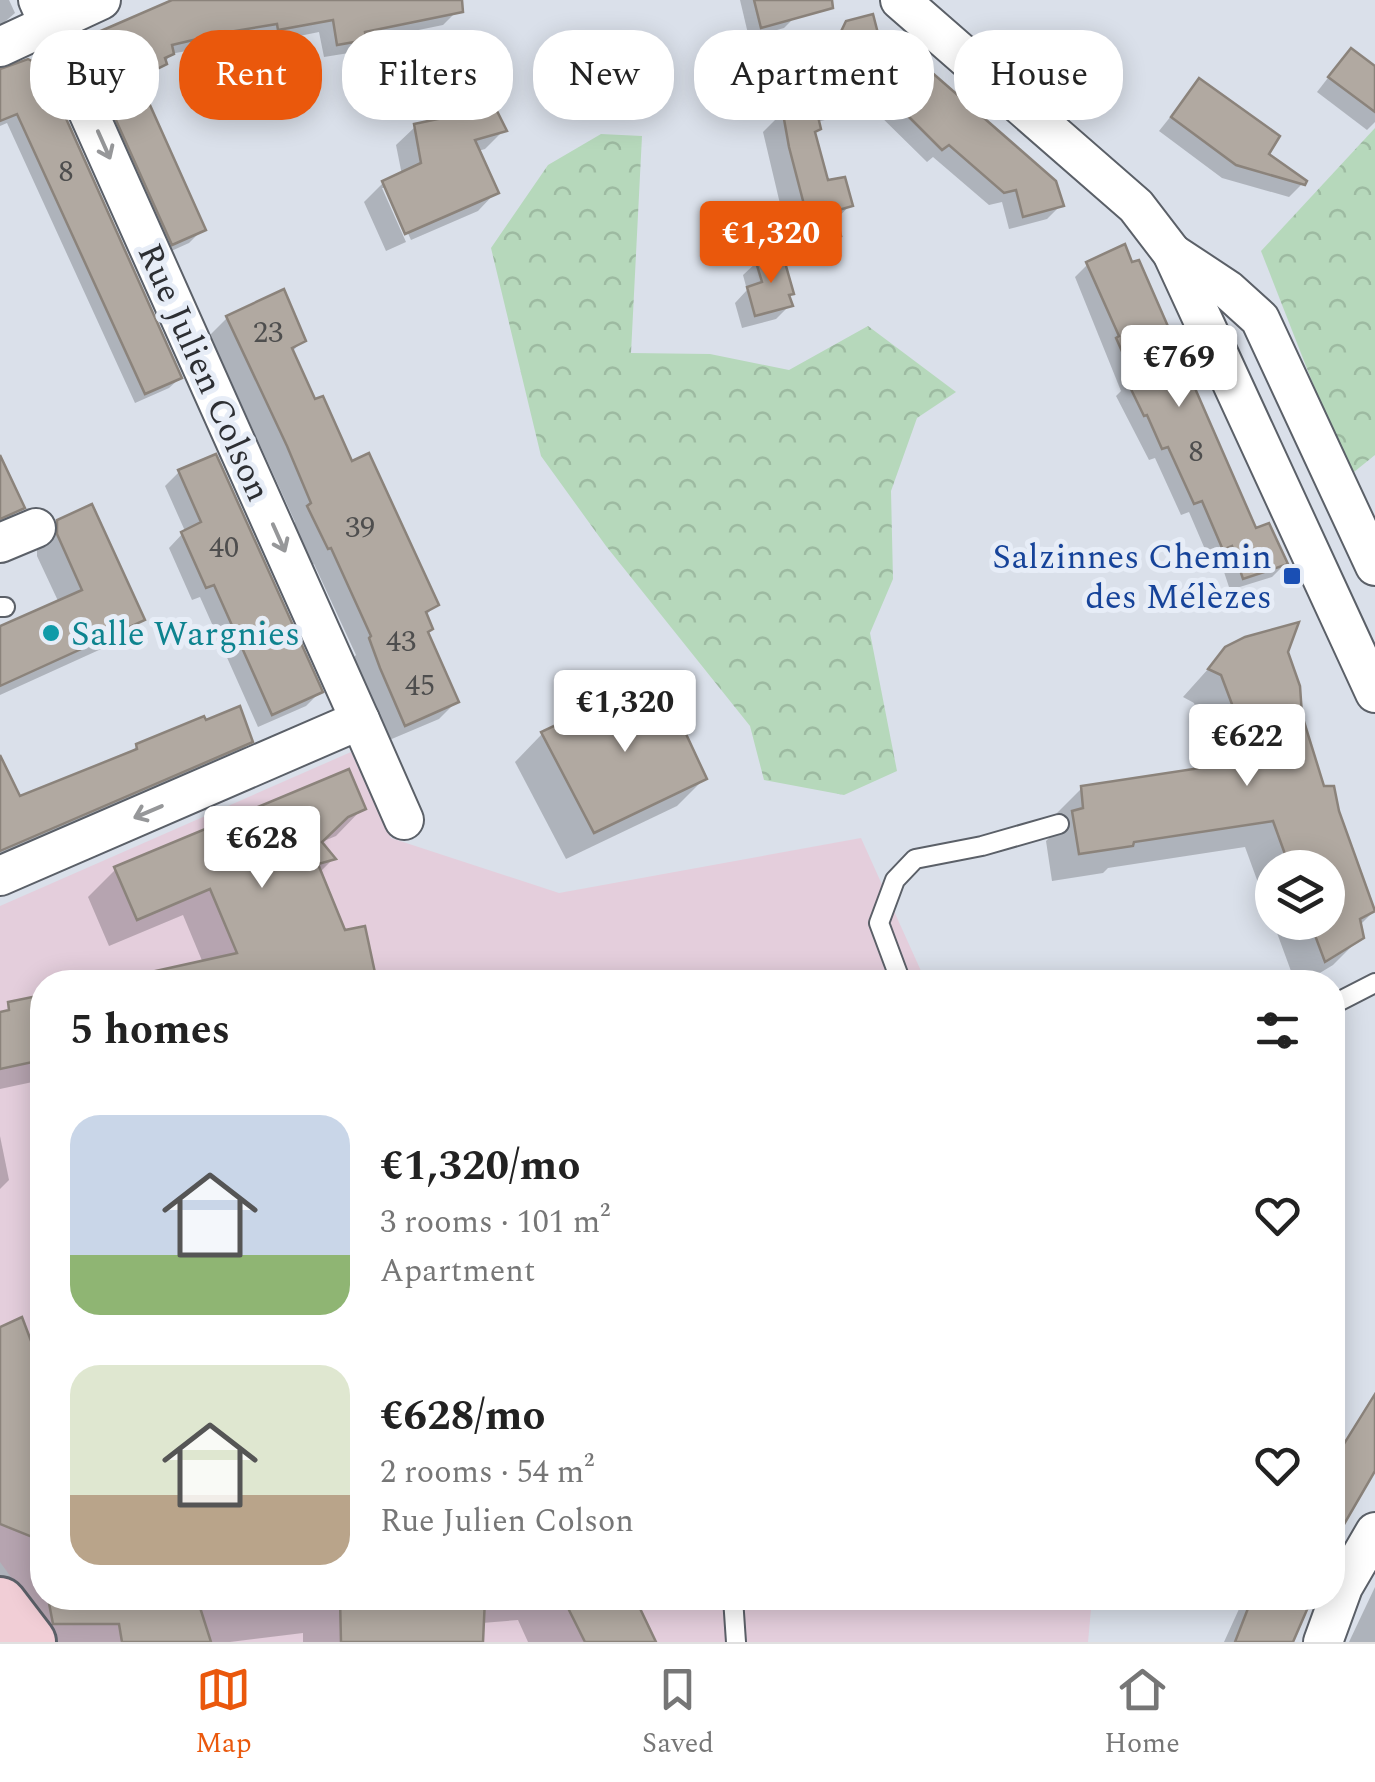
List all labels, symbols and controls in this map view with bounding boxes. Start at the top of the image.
chip: Buy [30,30,159,120]
chip: Rent [179,30,322,120]
chip: Filters [342,30,513,120]
chip: New [533,30,674,120]
chip: Apartment [694,30,934,120]
chip: House [954,30,1123,120]
one-way arrow [96,129,114,160]
house number: 8 [59,149,74,195]
pin: €1,320 [690,201,852,286]
text: €1,320 [722,209,820,258]
street label: Rue Julien Colson [123,235,284,510]
house number: 23 [253,310,283,356]
pin: €769 [1120,325,1238,410]
text: €769 [1143,333,1215,382]
house number: 8 [1189,429,1204,475]
house number: 39 [345,505,375,551]
one-way arrow [271,522,289,553]
house number: 40 [209,525,239,571]
place label: Salzinnes Chemin des Mélèzes [992,531,1272,624]
marker: Salzinnes Chemin des Mélèzes [1281,565,1303,587]
place label: Salle Wargnies [71,608,300,661]
house number: 43 [386,619,416,665]
marker: Salle Wargnies [40,622,62,644]
house number: 45 [405,663,435,709]
pin: €1,320 [544,670,706,755]
text: €1,320 [576,678,674,727]
pin: €622 [1188,704,1306,789]
text: €622 [1211,712,1283,761]
one-way arrow [133,804,164,822]
pin: €628 [203,806,321,891]
text: €628 [226,814,298,863]
map controls [1255,850,1345,940]
button: layers [1255,850,1345,940]
text: 5 homes [70,999,230,1062]
icon: filters [1250,1003,1305,1058]
text: €1,320/mo [380,1135,580,1198]
icon: home [150,1155,270,1275]
icon: heart [1250,1188,1305,1243]
text: 3 rooms · 101 m² [380,1198,610,1247]
text: Apartment [380,1247,535,1296]
text: €628/mo [380,1385,546,1448]
icon: home [150,1405,270,1525]
icon: heart [1250,1438,1305,1493]
text: 2 rooms · 54 m² [380,1448,594,1497]
text: Rue Julien Colson [380,1497,634,1546]
tab: Map [195,1662,252,1765]
tab: Saved [642,1662,714,1765]
tab: Home [1104,1662,1180,1765]

